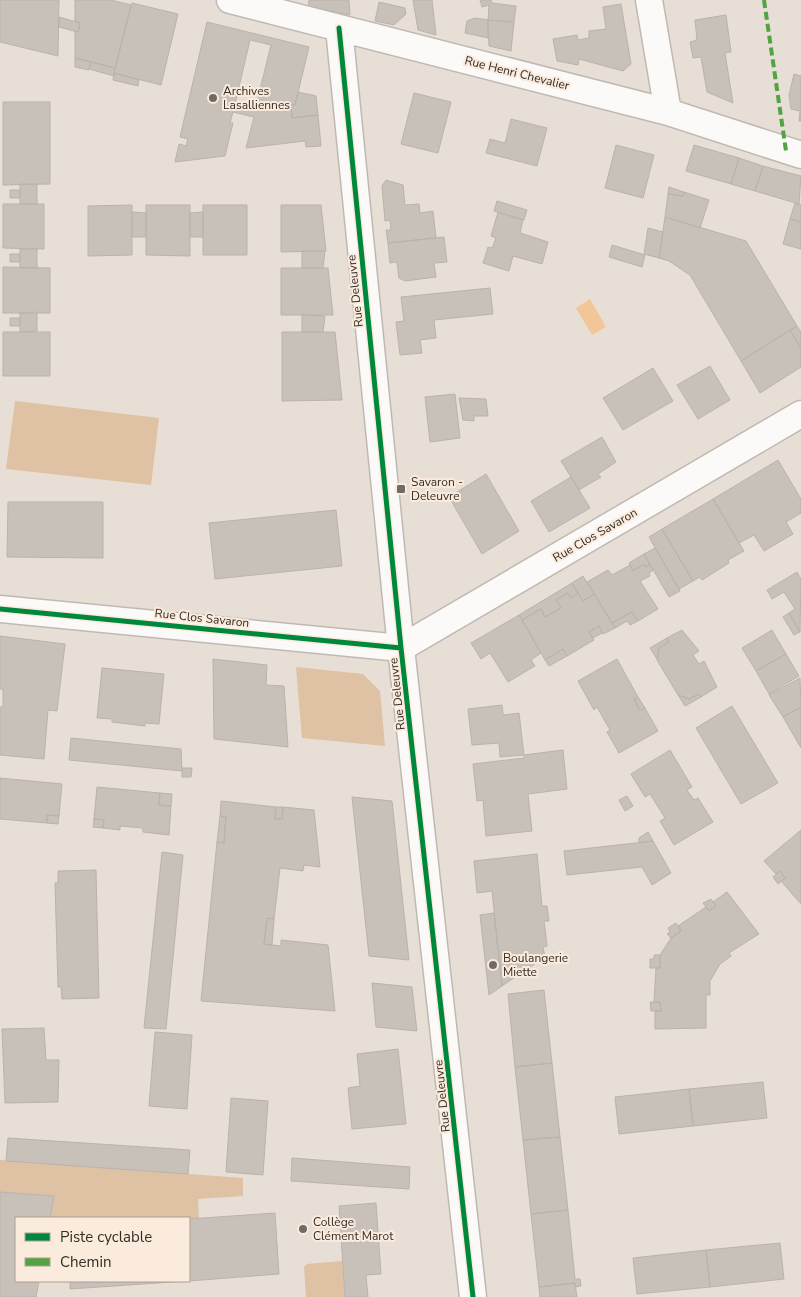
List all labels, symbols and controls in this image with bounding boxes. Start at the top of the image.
street label: Rue Henri Chevalier [463,52,572,94]
place label: Archives Lasalliennes [223,83,290,113]
marker: Archives Lasalliennes [207,92,219,104]
street label: Rue Deleuvre [343,254,367,328]
place label: Savaron - Deleuvre [411,474,463,504]
marker: Savaron - Deleuvre [395,483,407,495]
street label: Rue Clos Savaron [550,504,640,566]
street label: Rue Clos Savaron [154,605,250,631]
street label: Rue Deleuvre [385,657,409,731]
place label: Boulangerie Miette [503,950,568,980]
marker: Boulangerie Miette [487,959,499,971]
street label: Rue Deleuvre [430,1059,454,1133]
place label: Collège Clément Marot [313,1214,394,1244]
legend [15,1217,190,1282]
marker: Collège Clément Marot [297,1223,309,1235]
text: Piste cyclable [60,1227,152,1247]
text: Chemin [60,1252,111,1272]

